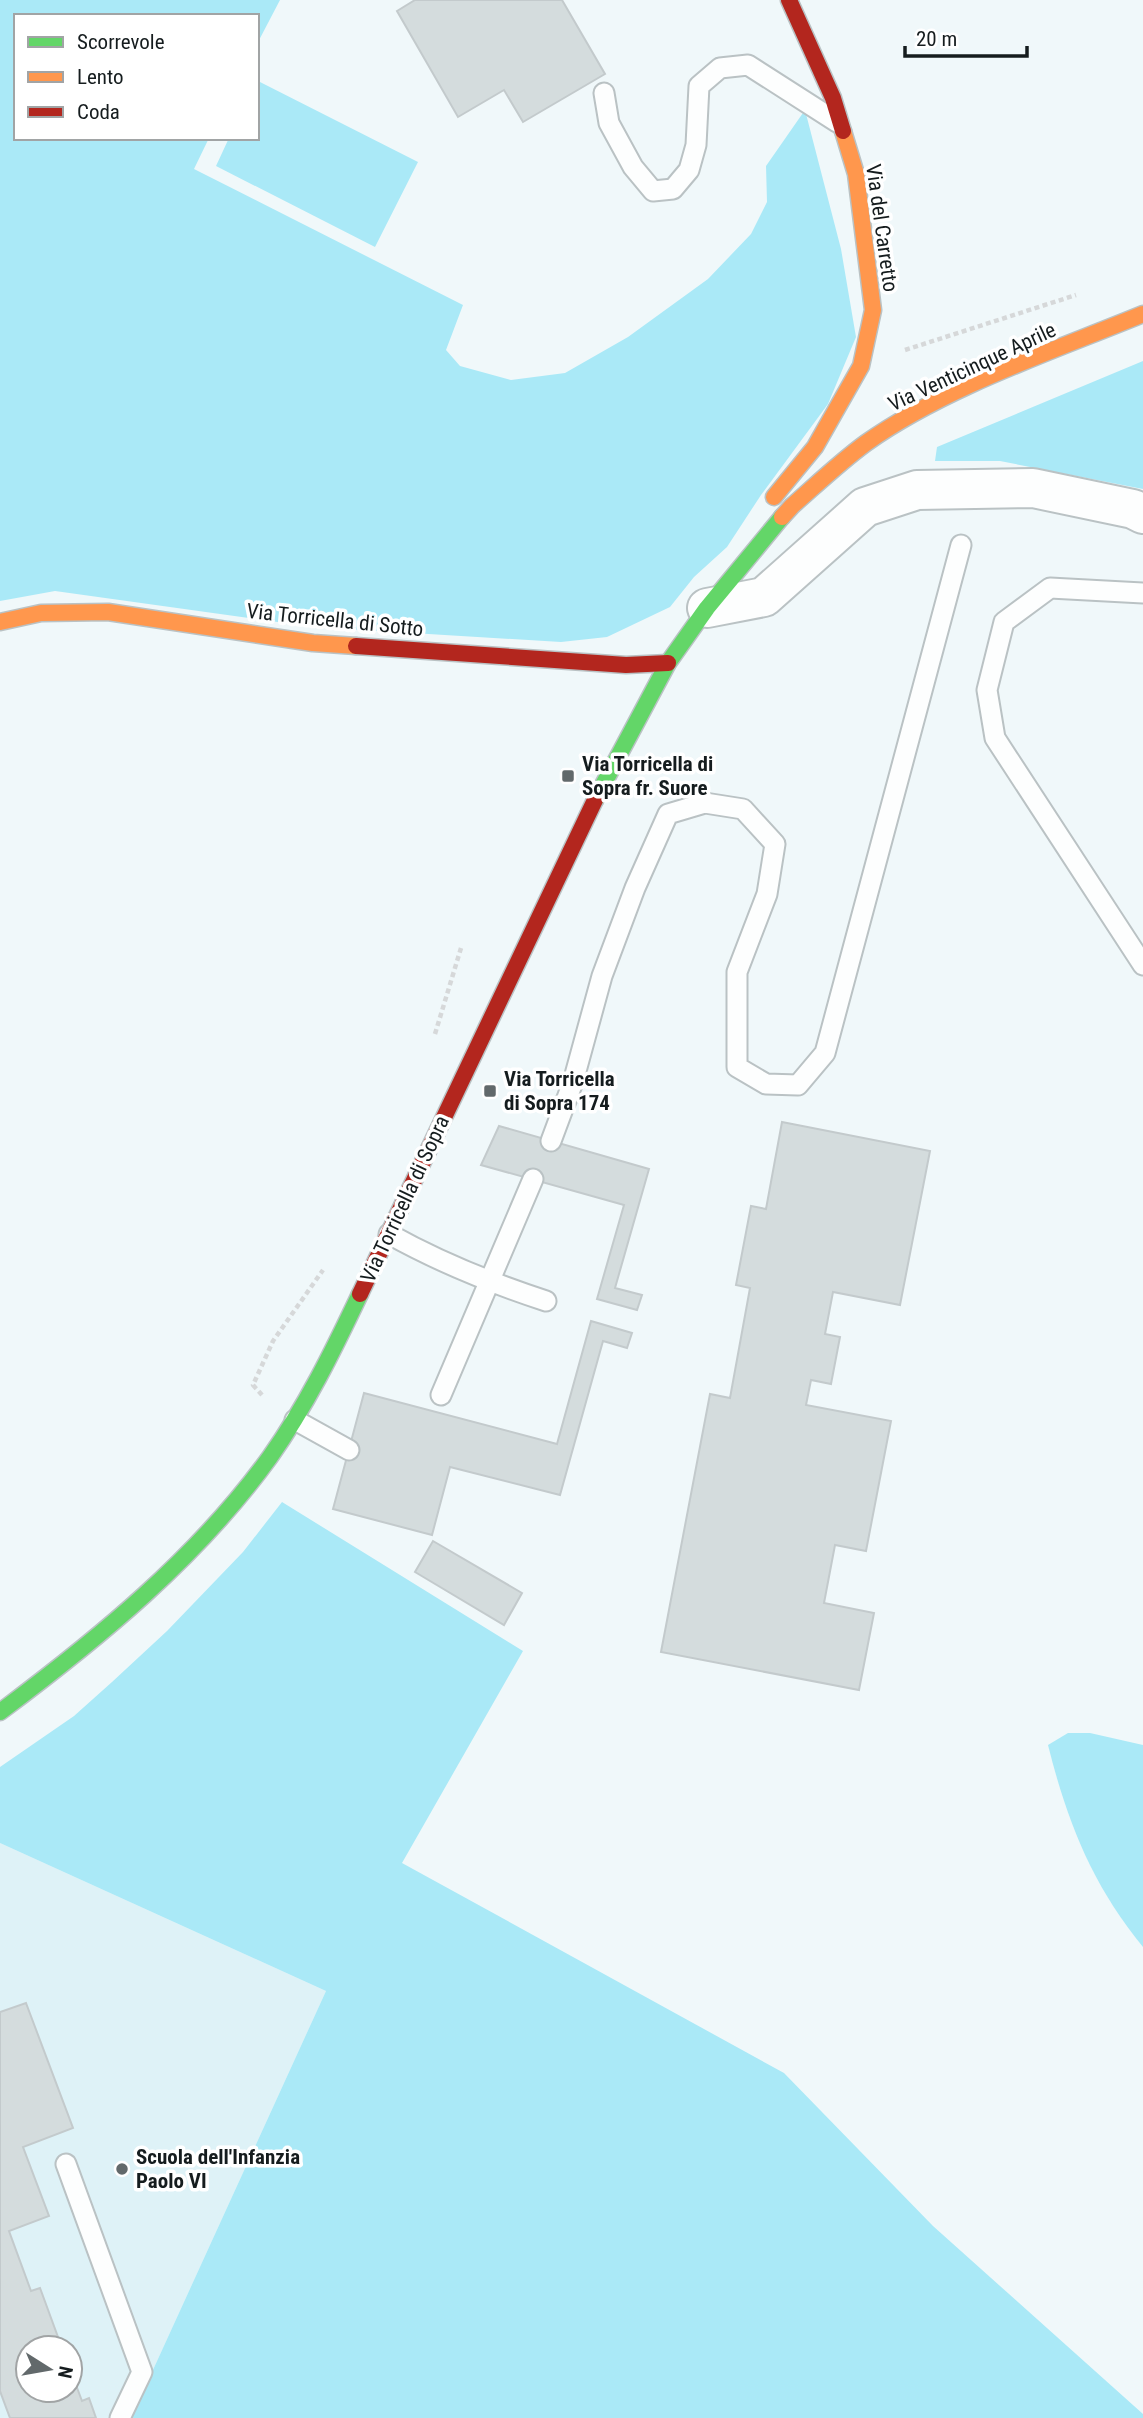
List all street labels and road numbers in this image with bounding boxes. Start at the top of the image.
street label: Via del Carretto [861,163,903,293]
street label: Via Venticinque Aprile [884,318,1060,416]
street label: Via Torricella di Sotto [246,599,424,641]
street label: Via Torricella di Sopra [356,1112,454,1286]

